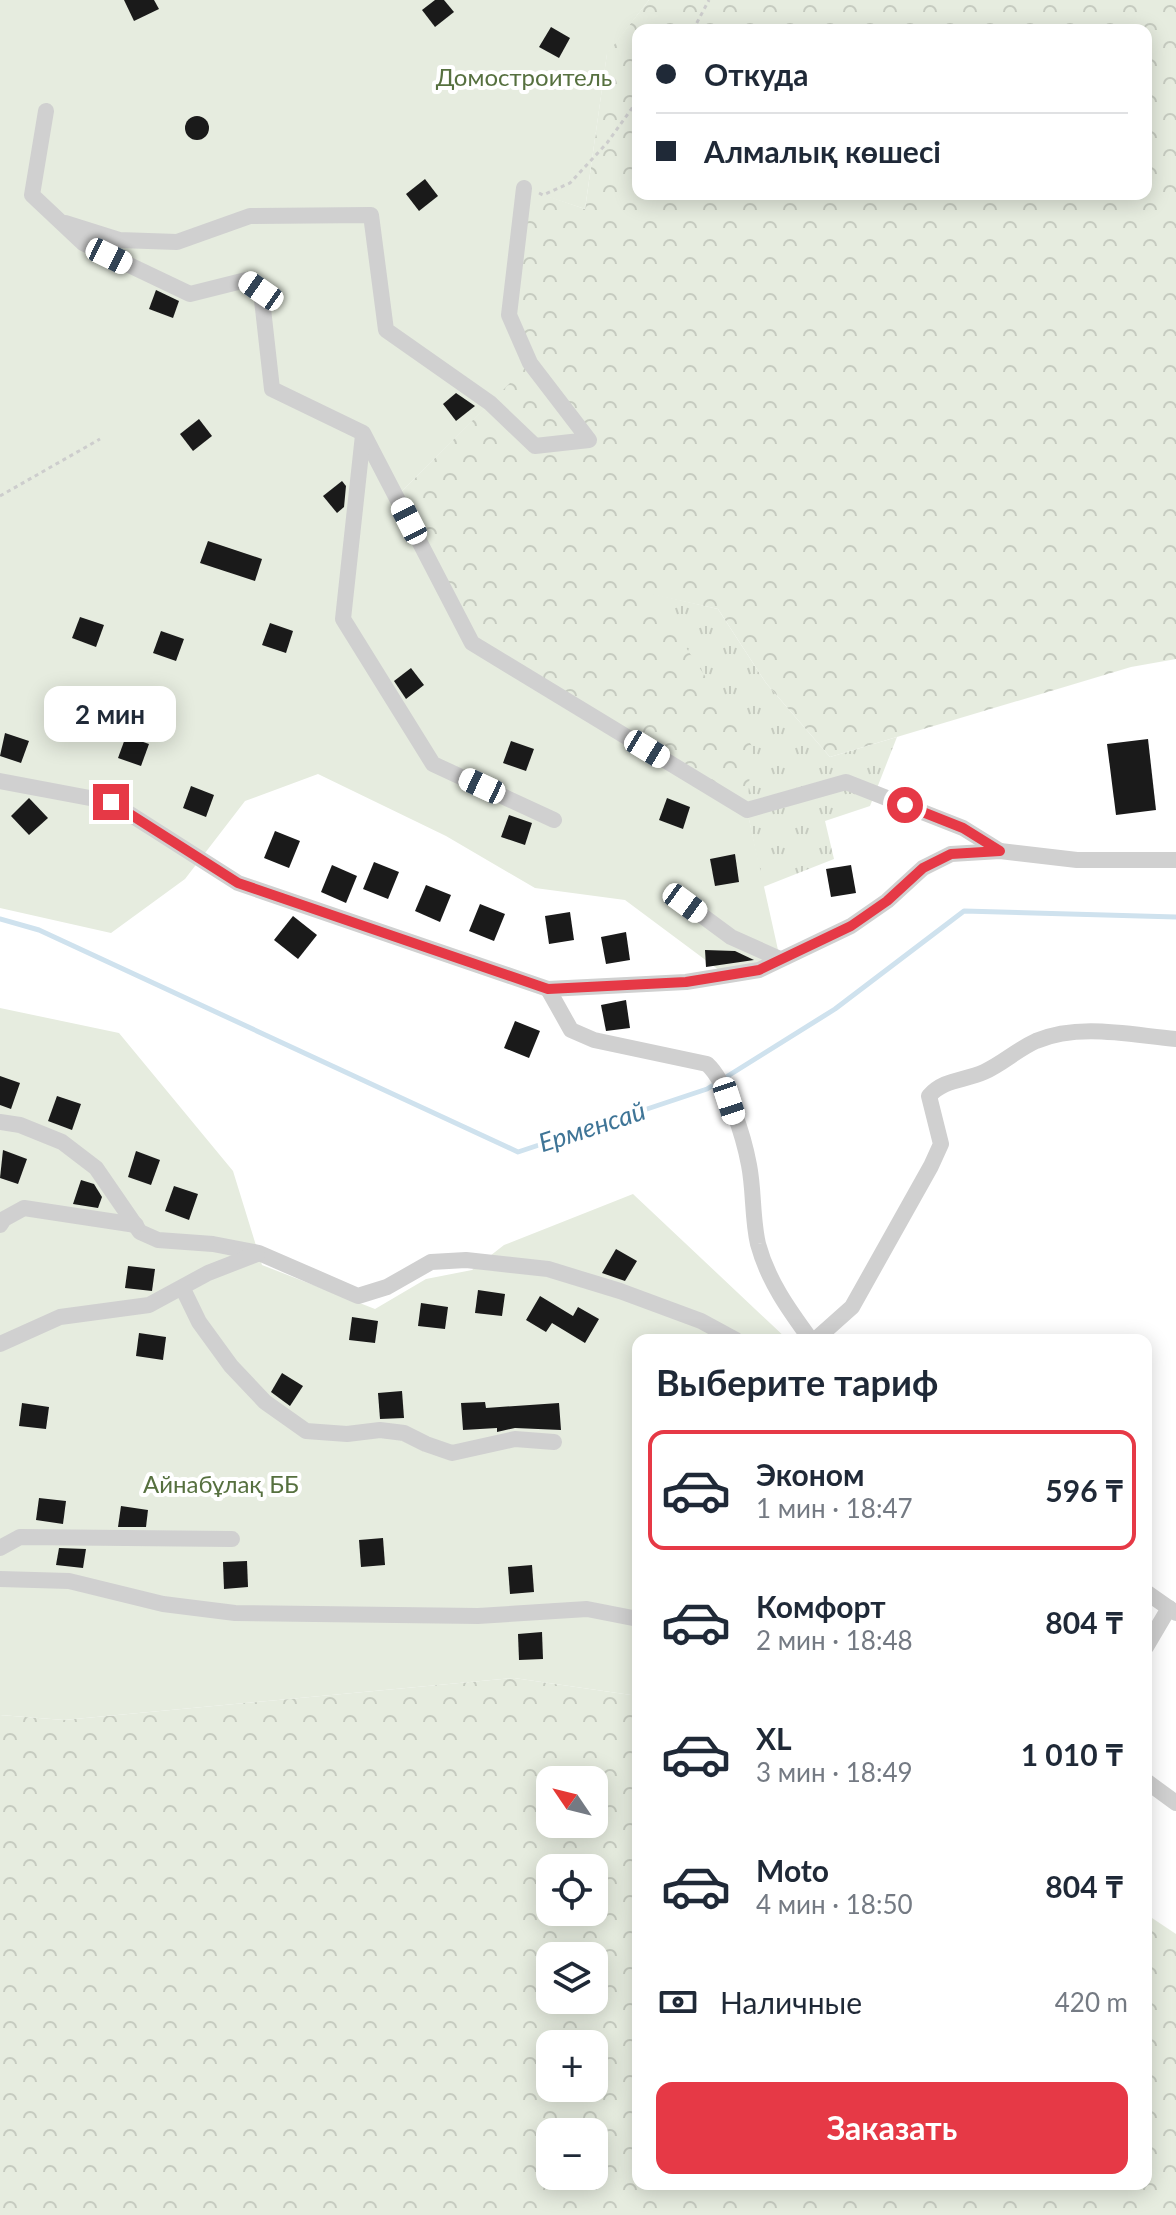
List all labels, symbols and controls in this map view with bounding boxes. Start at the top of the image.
text: Откуда [704,56,809,92]
park label: Домостроитель [436,62,612,91]
text: Алмалық көшесі [704,133,941,169]
car [82,235,136,277]
car [234,267,288,315]
car [387,494,431,548]
callout: 2 мин [45,686,177,742]
text: 2 мин [75,698,145,730]
car [620,726,674,772]
car [455,765,509,807]
route end [93,784,129,820]
route start [887,787,923,823]
car [659,879,711,927]
car [710,1074,748,1128]
water label: Ерменсай [534,1094,649,1158]
text: Выберите тариф [656,1360,938,1404]
icon: car [660,1454,732,1526]
text: Эконом [756,1456,865,1492]
park label: Айнабұлақ ББ [143,1469,299,1498]
text: 596 ₸ [1045,1472,1124,1508]
text: 1 мин · 18:47 [756,1492,913,1524]
icon: car [660,1586,732,1658]
text: Комфорт [756,1588,886,1624]
text: 804 ₸ [1045,1604,1124,1640]
text: 2 мин · 18:48 [756,1624,913,1656]
icon: car [660,1718,732,1790]
text: XL [756,1720,792,1756]
text: 1 010 ₸ [1021,1736,1124,1772]
text: 3 мин · 18:49 [756,1756,913,1788]
north arrow [536,1766,608,1838]
map controls [536,1766,608,2190]
icon: car [660,1850,732,1922]
text: Moto [756,1852,829,1888]
button: locate [536,1854,608,1926]
text: 804 ₸ [1045,1868,1124,1904]
text: 4 мин · 18:50 [756,1888,913,1920]
button: layers [536,1942,608,2014]
icon: cash [656,1980,700,2024]
text: Наличные [720,1984,862,2020]
text: 420 m [1055,1986,1128,2018]
button: + [536,2030,608,2102]
button: Заказать [656,2082,1128,2174]
button: − [536,2118,608,2190]

